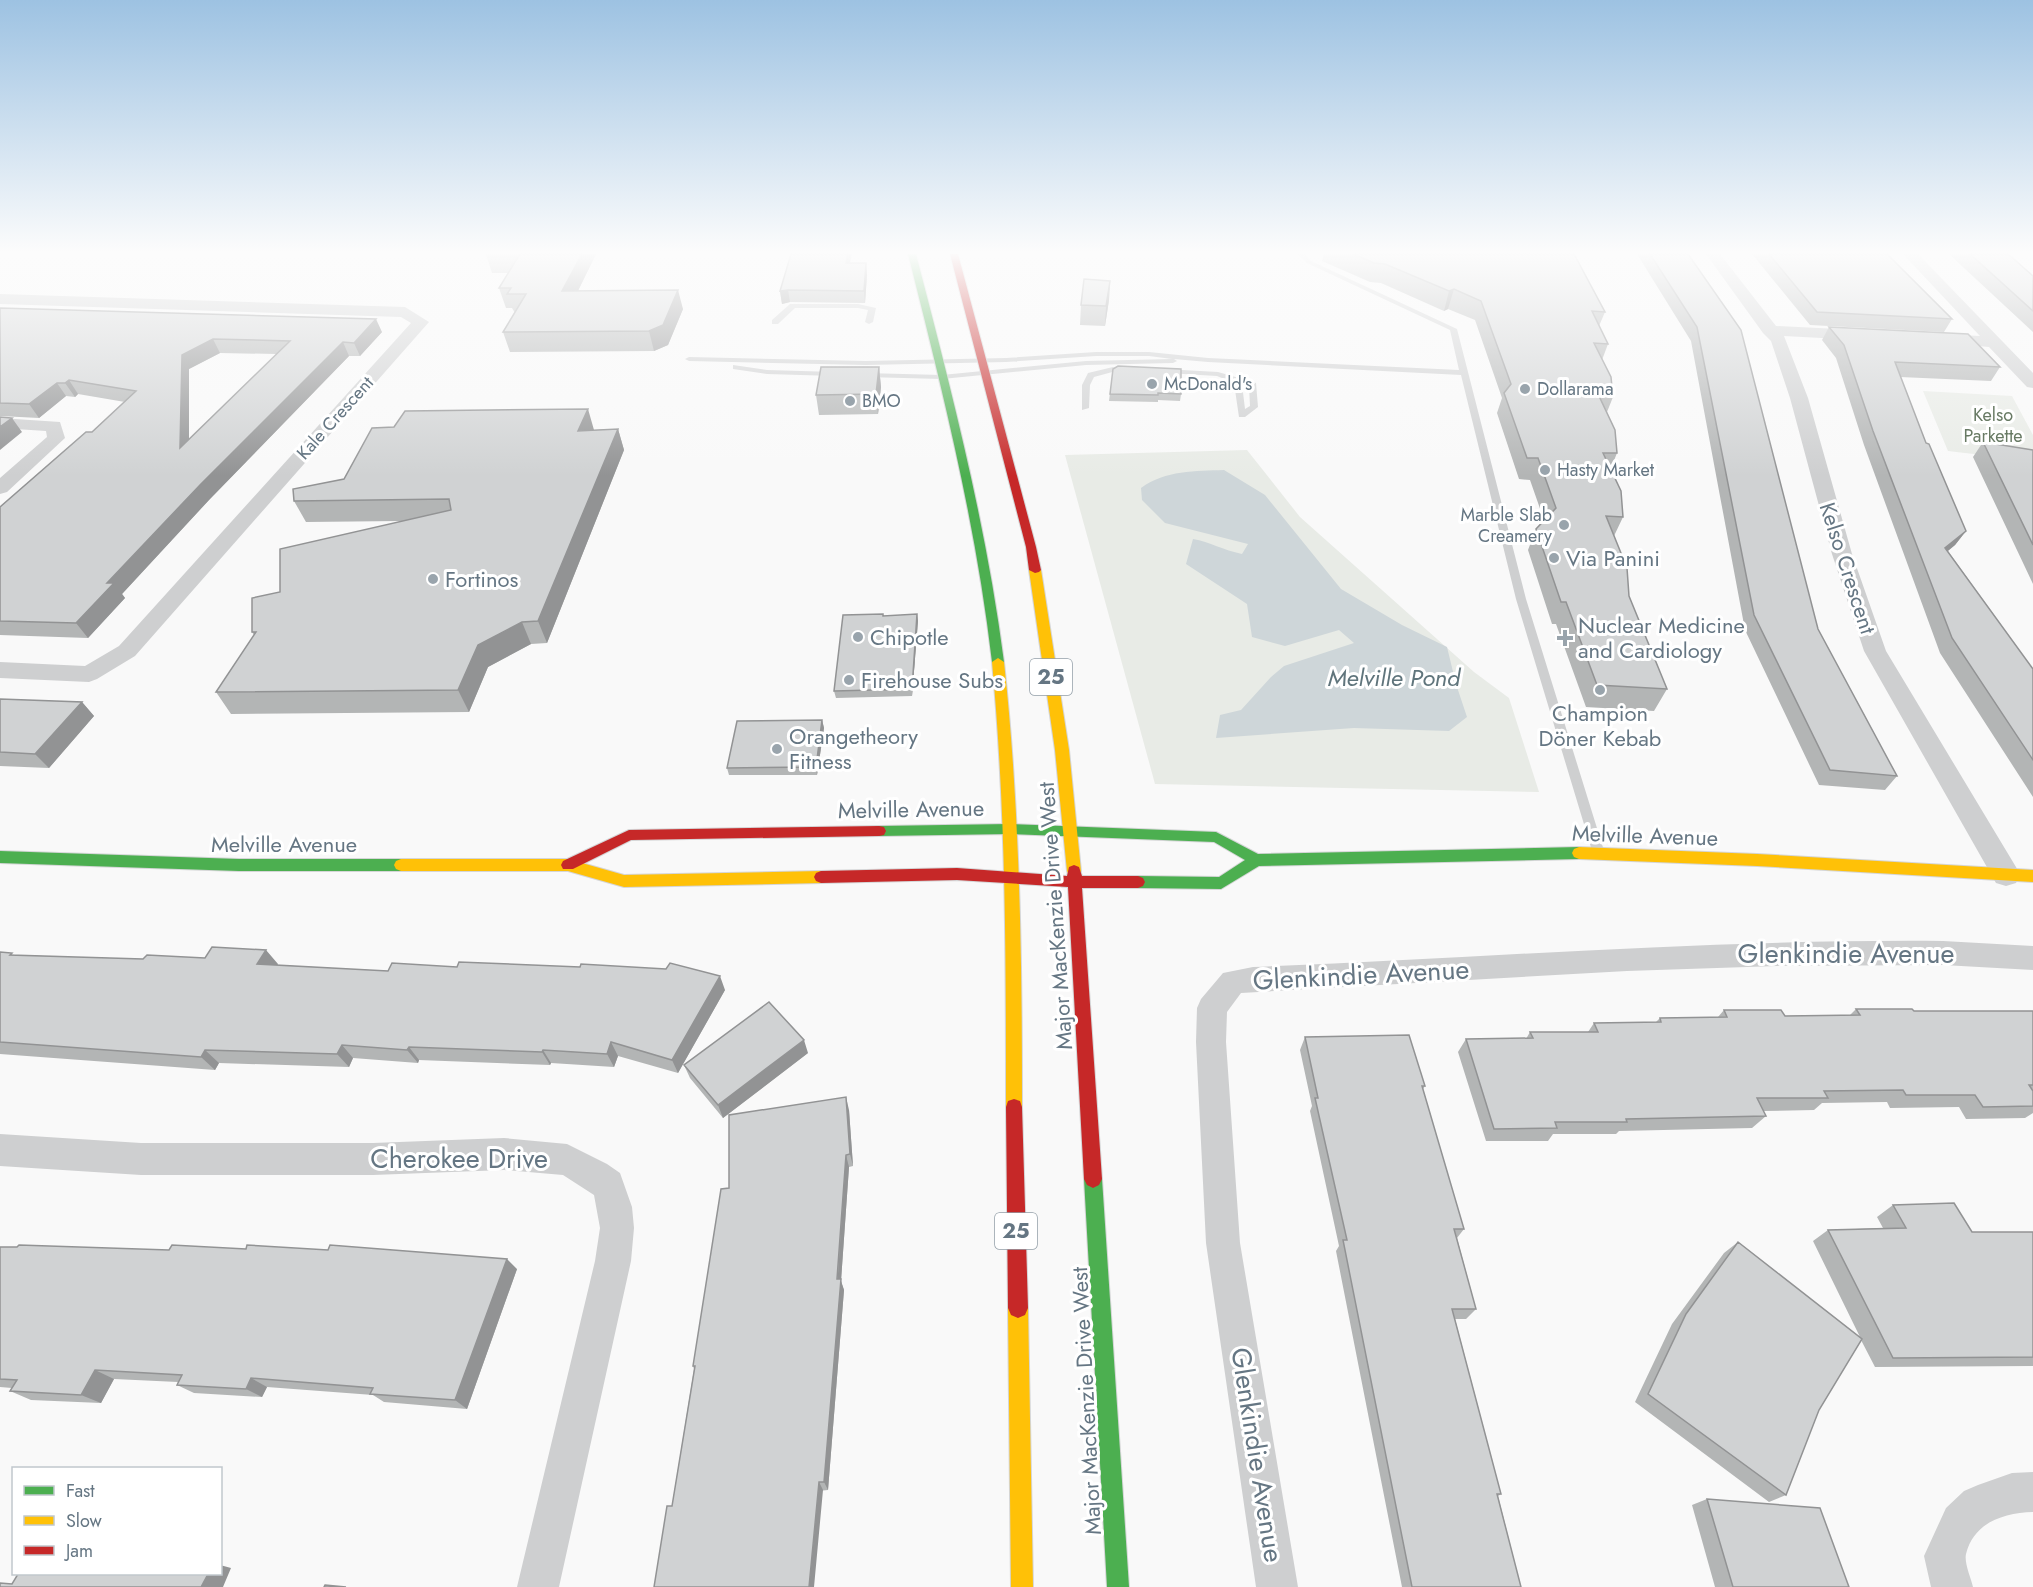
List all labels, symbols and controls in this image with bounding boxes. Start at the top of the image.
street label: Kale Crescent [291,370,380,465]
place label: McDonald's [1164,371,1252,397]
place label: Dollarama [1537,376,1614,402]
marker: McDonald's [1145,377,1159,391]
marker: Dollarama [1518,382,1532,396]
place label: BMO [862,388,901,414]
marker: BMO [843,394,857,408]
park label: Kelso Parkette [1964,402,2023,449]
place label: Hasty Market [1557,457,1655,483]
marker: Hasty Market [1538,463,1552,477]
street label: Kelso Crescent [1812,498,1885,639]
place label: Marble Slab Creamery [1461,502,1552,549]
marker: Marble Slab Creamery [1557,518,1571,532]
place label: Via Panini [1566,542,1660,574]
marker: Via Panini [1547,551,1561,565]
place label: Fortinos [445,563,518,595]
marker: Fortinos [426,572,440,586]
place label: Nuclear Medicine and Cardiology [1578,609,1745,666]
place label: Chipotle [870,621,949,653]
marker: Nuclear Medicine and Cardiology [1556,629,1574,647]
marker: Chipotle [851,630,865,644]
road number: 25 [1030,659,1072,695]
water label: Melville Pond [1328,660,1462,695]
place label: Firehouse Subs [861,664,1003,696]
marker: Firehouse Subs [842,673,856,687]
marker: Champion Döner Kebab [1593,683,1607,697]
place label: Champion Döner Kebab [1539,697,1661,754]
place label: Orangetheory Fitness [789,720,918,777]
marker: Orangetheory Fitness [770,742,784,756]
street label: Major MacKenzie Drive West [1030,780,1080,1051]
street label: Melville Avenue [838,792,984,826]
street label: Melville Avenue [1571,816,1719,854]
street label: Melville Avenue [211,828,357,860]
street label: Glenkindie Avenue [1738,934,1954,973]
street label: Glenkindie Avenue [1252,949,1470,1000]
street label: Cherokee Drive [370,1139,548,1178]
road number: 25 [995,1213,1037,1249]
street label: Major MacKenzie Drive West [1063,1265,1109,1536]
street label: Glenkindie Avenue [1221,1345,1294,1565]
legend [12,1467,222,1575]
text: Fast [66,1478,95,1504]
text: Slow [66,1508,103,1534]
text: Jam [64,1538,93,1564]

